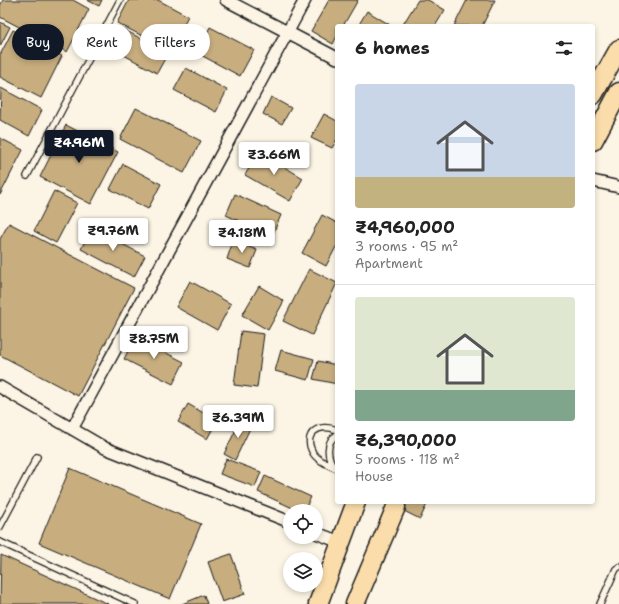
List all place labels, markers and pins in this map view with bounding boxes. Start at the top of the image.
pin: ₹4.96M [46,130,112,164]
pin: ₹3.66M [241,142,307,176]
pin: ₹9.76M [80,218,146,252]
pin: ₹4.18M [209,220,275,254]
pin: ₹8.75M [121,326,187,360]
pin: ₹6.39M [205,405,271,439]

